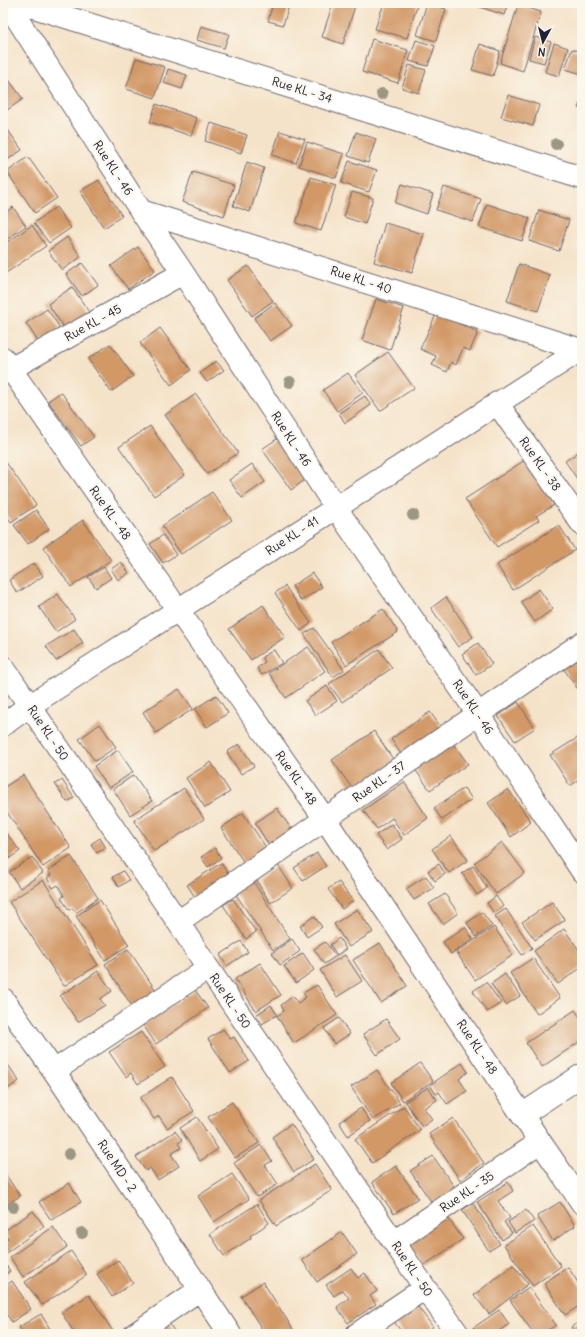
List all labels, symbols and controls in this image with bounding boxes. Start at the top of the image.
north arrow [523,22,563,62]
text: N [537,45,546,59]
street label: Rue KL - 34 [270,73,334,106]
street label: Rue KL - 46 [90,137,137,198]
street label: Rue KL - 40 [329,263,394,296]
street label: Rue KL - 45 [62,301,124,344]
street label: Rue KL - 46 [268,408,315,469]
street label: Rue KL - 38 [516,434,564,494]
street label: Rue KL - 48 [86,483,135,543]
street label: Rue KL - 41 [262,513,321,558]
street label: Rue KL - 46 [450,677,497,737]
street label: Rue KL - 50 [24,702,72,763]
street label: Rue KL - 48 [272,748,321,808]
street label: Rue KL - 37 [349,758,408,805]
street label: Rue KL - 50 [206,970,254,1031]
street label: Rue KL - 48 [454,1017,501,1077]
street label: Rue MD - 2 [95,1137,141,1195]
street label: Rue KL - 35 [437,1168,497,1215]
street label: Rue KL - 50 [388,1238,436,1299]

